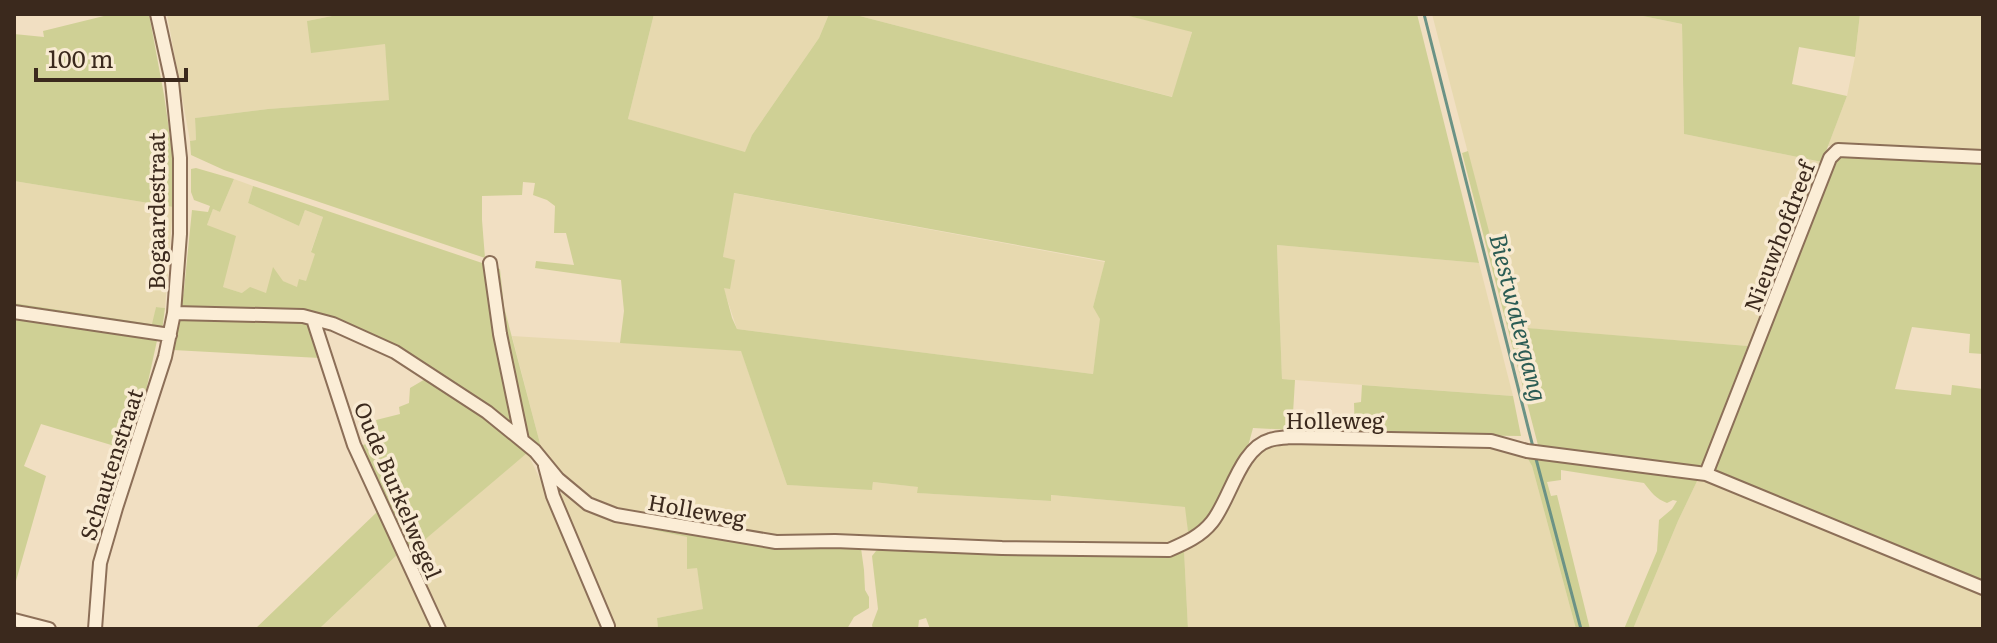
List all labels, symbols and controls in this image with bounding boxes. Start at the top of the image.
scale bar [36,32,186,82]
text: 100 m [48,40,114,75]
street label: Bogaardestraat [139,132,172,290]
street label: Nieuwhofdreef [1734,155,1822,316]
water label: Biestwatergang [1482,229,1558,405]
street label: Schautenstraat [70,384,150,544]
street label: Oude Burkelwegel [347,396,451,584]
street label: Holleweg [1286,403,1385,436]
street label: Holleweg [645,484,749,534]

